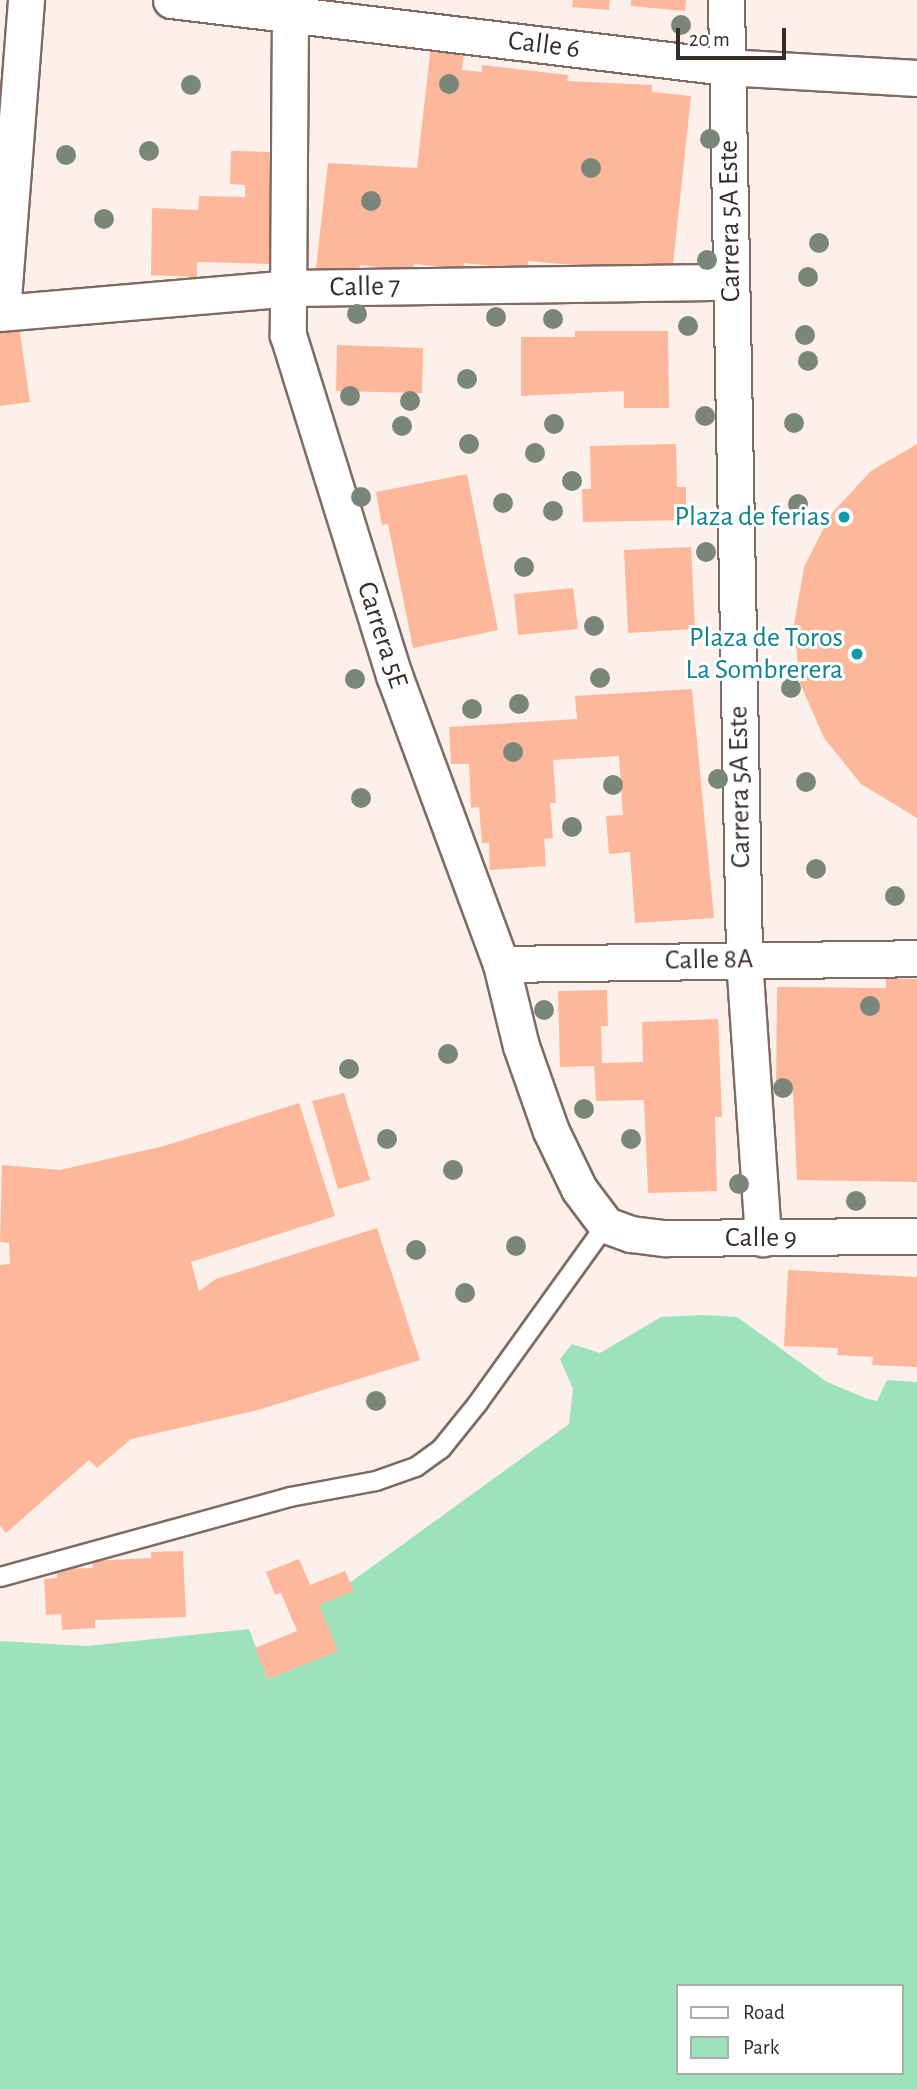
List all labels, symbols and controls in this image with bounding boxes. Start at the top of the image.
scale bar [679,14,789,58]
street label: Calle 6 [506,24,582,66]
text: 20 m [689,29,730,50]
street label: Carrera 5A Este [712,140,748,302]
street label: Calle 7 [329,270,401,304]
place label: Plaza de ferias [674,500,830,534]
marker: Plaza de ferias [836,509,852,525]
street label: Carrera 5E [349,578,415,692]
place label: Plaza de Toros La Sombrerera [686,621,843,687]
marker: Plaza de Toros La Sombrerera [849,646,865,662]
street label: Carrera 5A Este [722,706,758,868]
street label: Calle 8A [665,942,753,978]
street label: Calle 9 [725,1221,797,1255]
legend [676,1984,903,2075]
text: Road [743,2002,785,2023]
text: Park [743,2037,779,2058]

